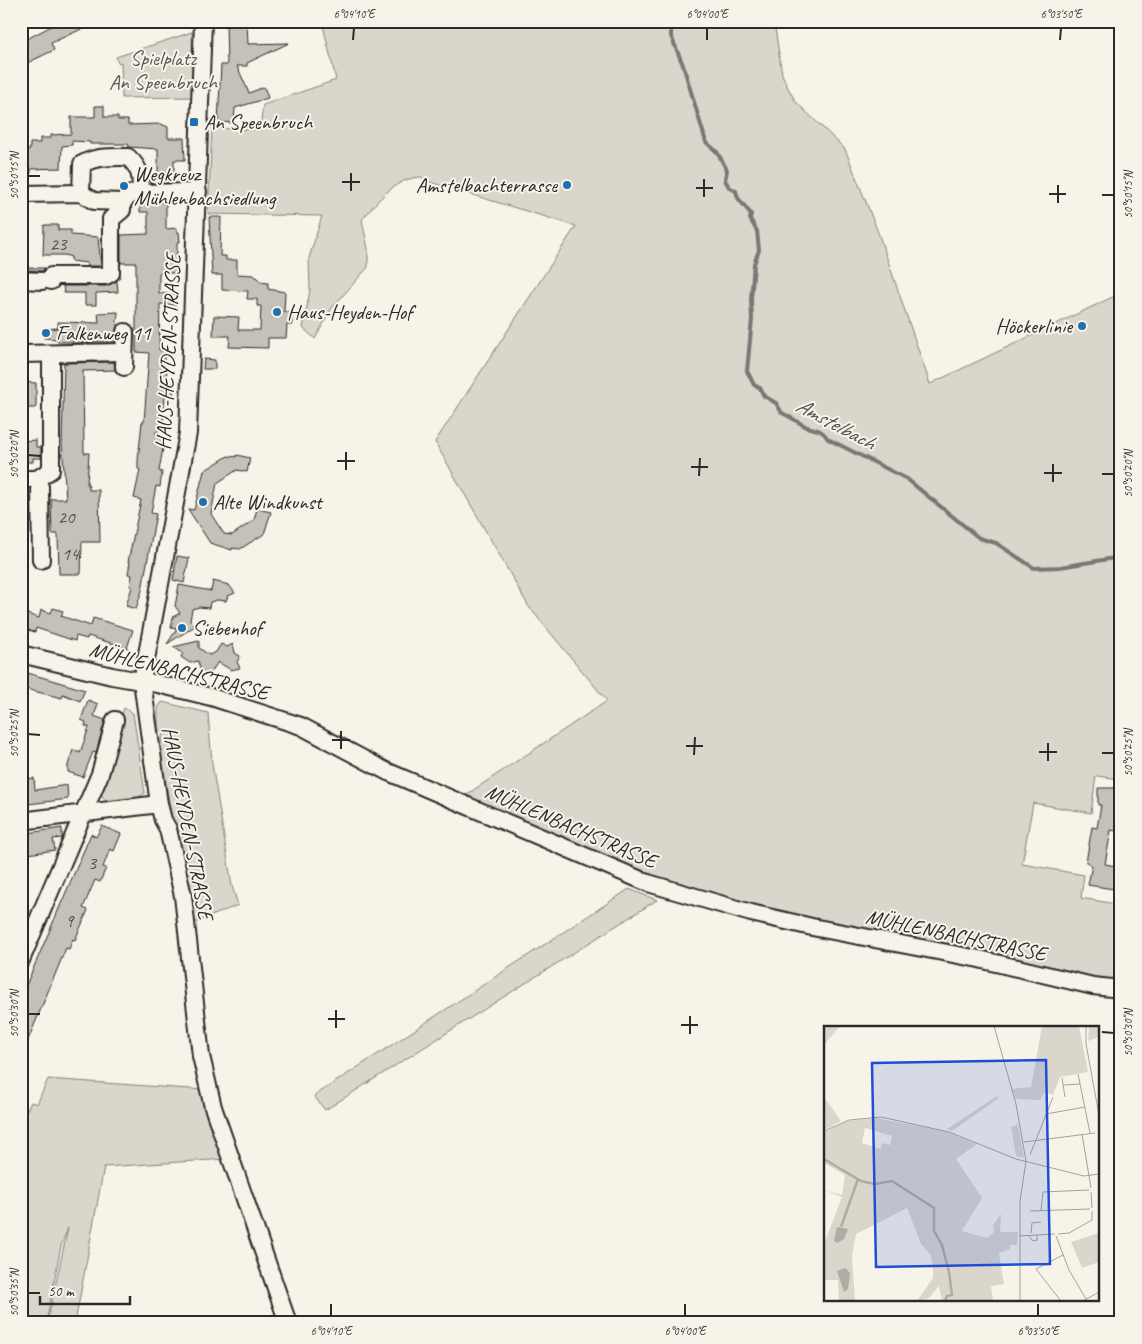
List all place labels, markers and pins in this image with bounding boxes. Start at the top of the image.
place label: An Speenbruch [204,109,313,135]
marker: An Speenbruch [188,116,200,128]
place label: Wegkreuz Mühlenbachsiedlung [134,161,277,211]
place label: Amstelbachterrasse [416,172,558,198]
marker: Amstelbachterrasse [561,179,573,191]
marker: Wegkreuz Mühlenbachsiedlung [118,180,130,192]
place label: Haus-Heyden-Hof [287,299,417,325]
marker: Haus-Heyden-Hof [271,306,283,318]
place label: Höckerlinie [996,313,1074,339]
place label: Falkenweg 11 [56,320,152,346]
marker: Höckerlinie [1076,320,1088,332]
marker: Falkenweg 11 [40,327,52,339]
place label: Alte Windkunst [213,489,324,515]
marker: Alte Windkunst [197,496,209,508]
place label: Siebenhof [192,615,267,641]
marker: Siebenhof [176,622,188,634]

